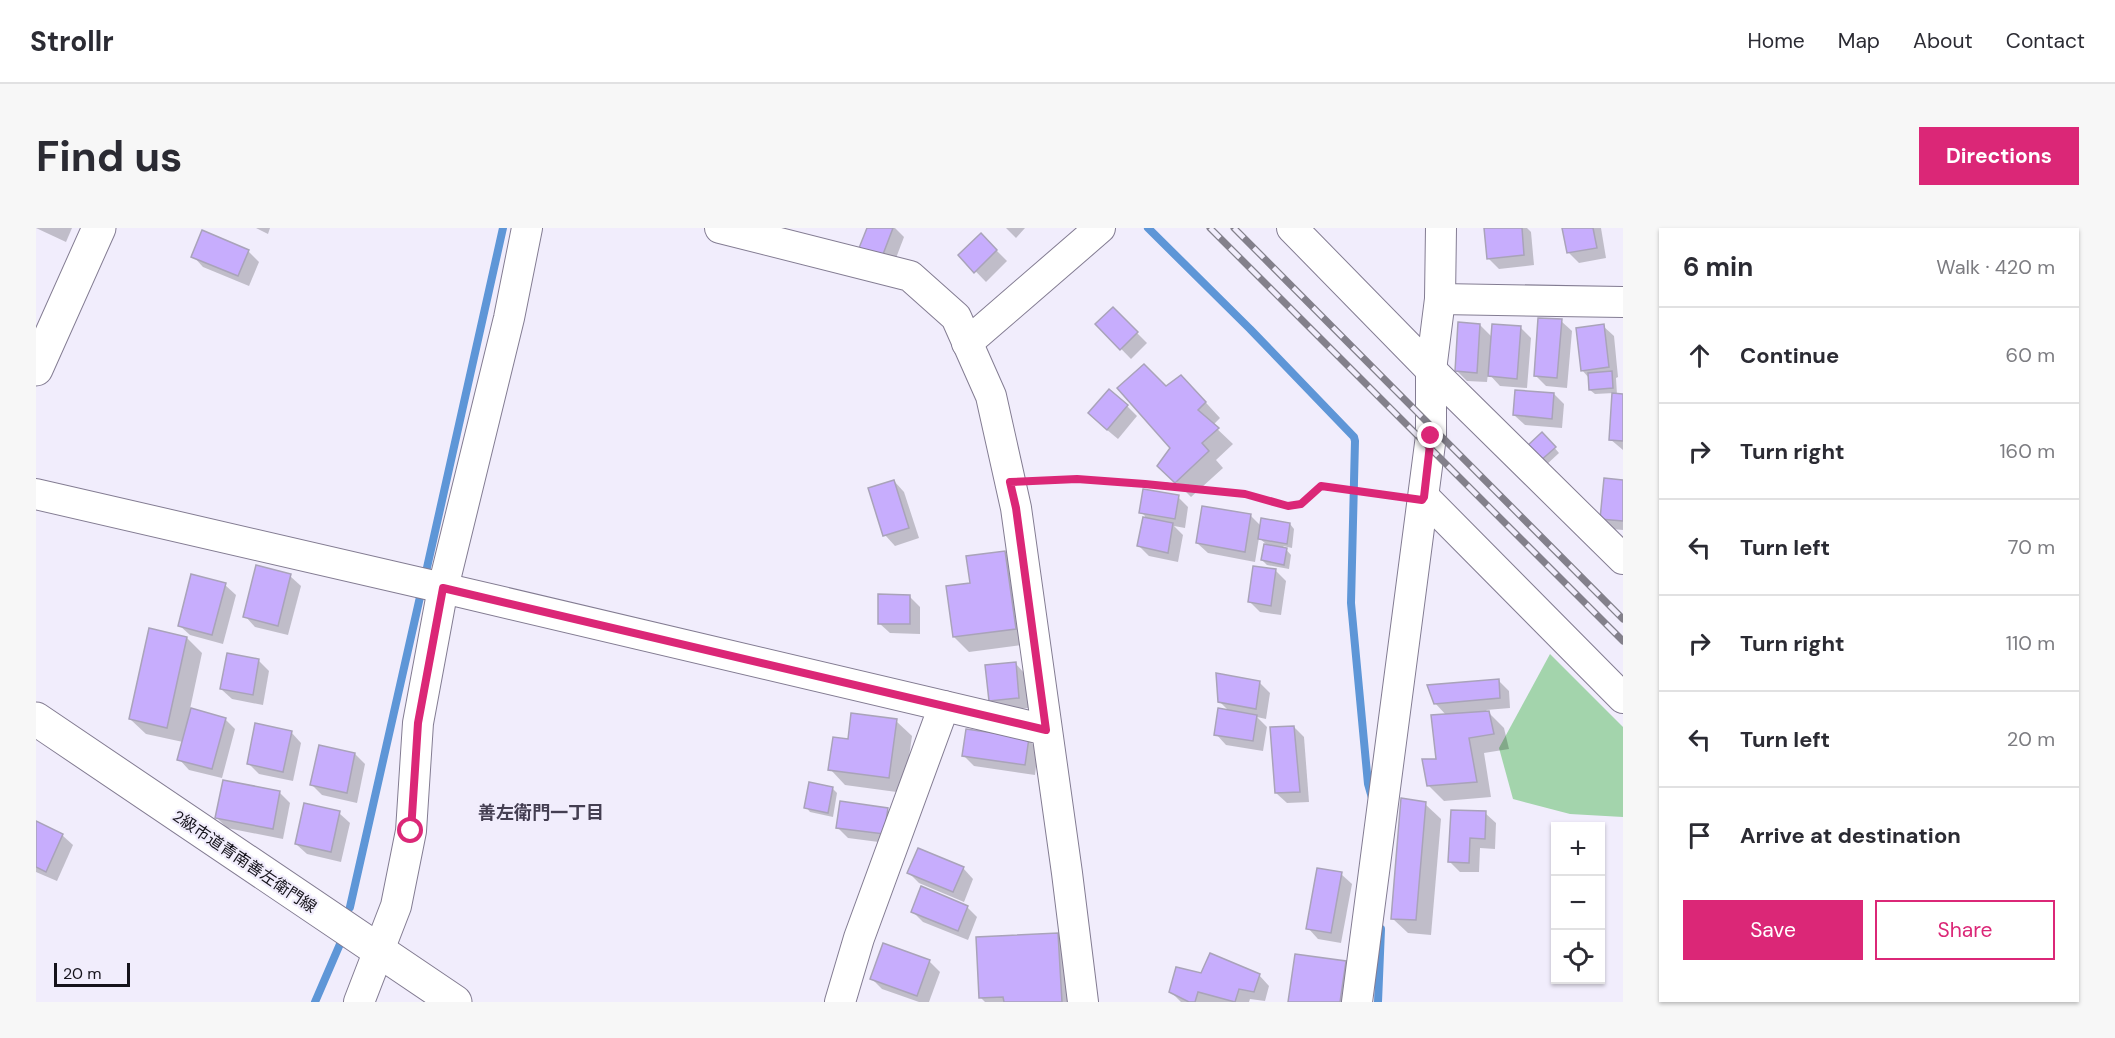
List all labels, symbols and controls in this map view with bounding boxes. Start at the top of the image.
text: Strollr [30,23,114,60]
text: Home [1747,27,1805,55]
text: Map [1838,27,1880,55]
text: About [1913,27,1973,55]
text: Contact [2006,27,2085,55]
button: Directions [1919,127,2079,185]
text: Find us [36,129,182,184]
text: 6 min [1683,250,1753,284]
text: Walk · 420 m [1936,254,2055,280]
icon: ahead [1683,339,1716,372]
text: Continue [1740,341,1839,370]
text: 60 m [2006,342,2055,368]
route end [1417,422,1443,448]
icon: right [1683,435,1716,468]
text: Turn right [1740,437,1845,466]
text: 160 m [1999,438,2055,464]
icon: left [1683,531,1716,564]
text: Turn left [1740,533,1830,562]
text: 70 m [2008,534,2055,560]
icon: right [1683,627,1716,660]
text: Turn right [1740,629,1845,658]
text: 110 m [2006,630,2055,656]
icon: left [1683,723,1716,756]
text: Turn left [1740,725,1830,754]
text: 20 m [2007,726,2055,752]
district label: 善左衛門一丁目 [478,801,604,825]
street label: 2級市道青南善左衛門線 [169,805,321,917]
route start [397,817,423,843]
icon: arrive [1683,819,1716,852]
text: Arrive at destination [1740,821,1961,850]
map controls [1551,822,1605,984]
button: + [1551,822,1605,876]
button: − [1551,876,1605,930]
button: Save [1683,900,1863,960]
button: Share [1875,900,2055,960]
button: locate [1551,930,1605,984]
scale bar [54,960,130,988]
text: 20 m [63,963,102,984]

